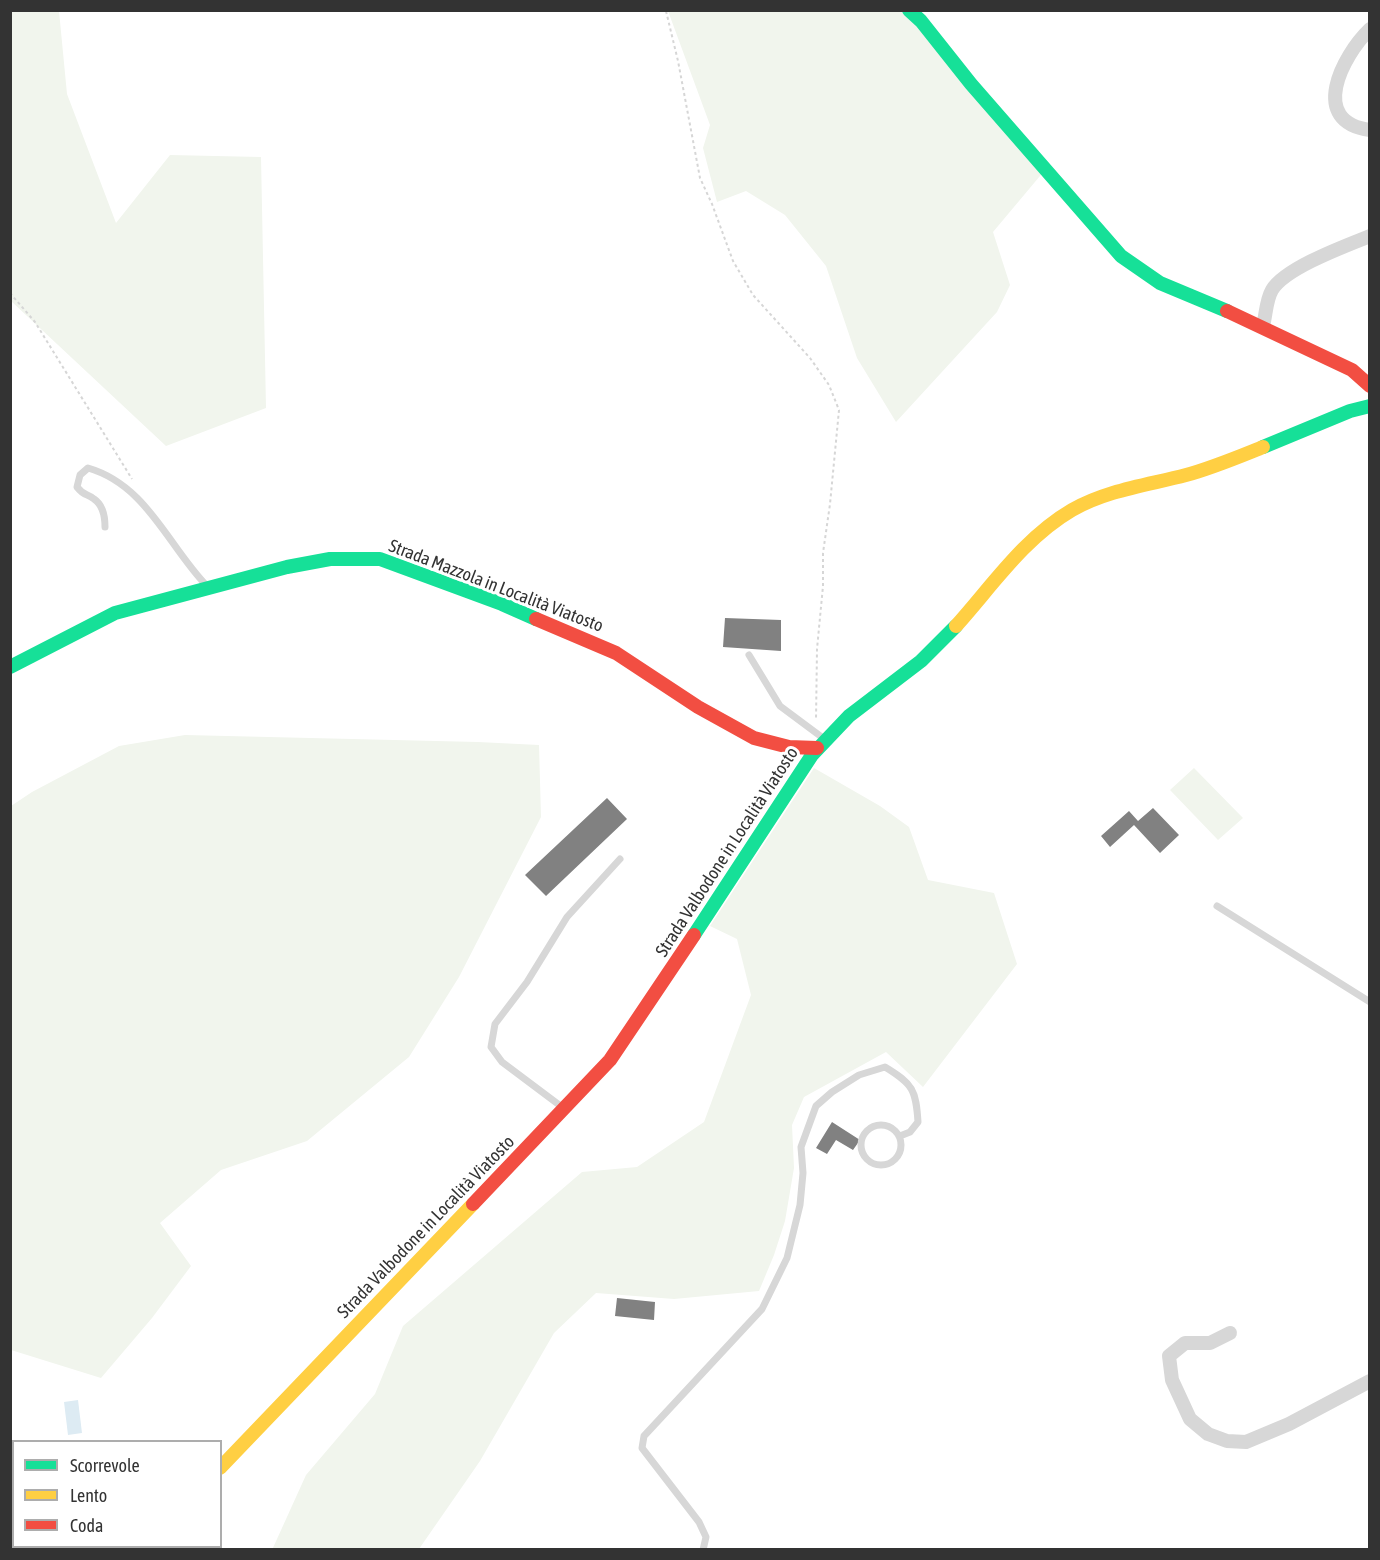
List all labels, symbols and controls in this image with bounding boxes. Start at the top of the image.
street label: Strada Mazzola in Località Viatosto [386,535,606,637]
street label: Strada Valbodone in Località Viatosto [651,743,803,961]
street label: Strada Valbodone in Località Viatosto [333,1131,519,1323]
legend [12,1440,222,1548]
text: Scorrevole [70,1455,140,1476]
text: Lento [70,1485,107,1506]
text: Coda [70,1515,103,1536]

